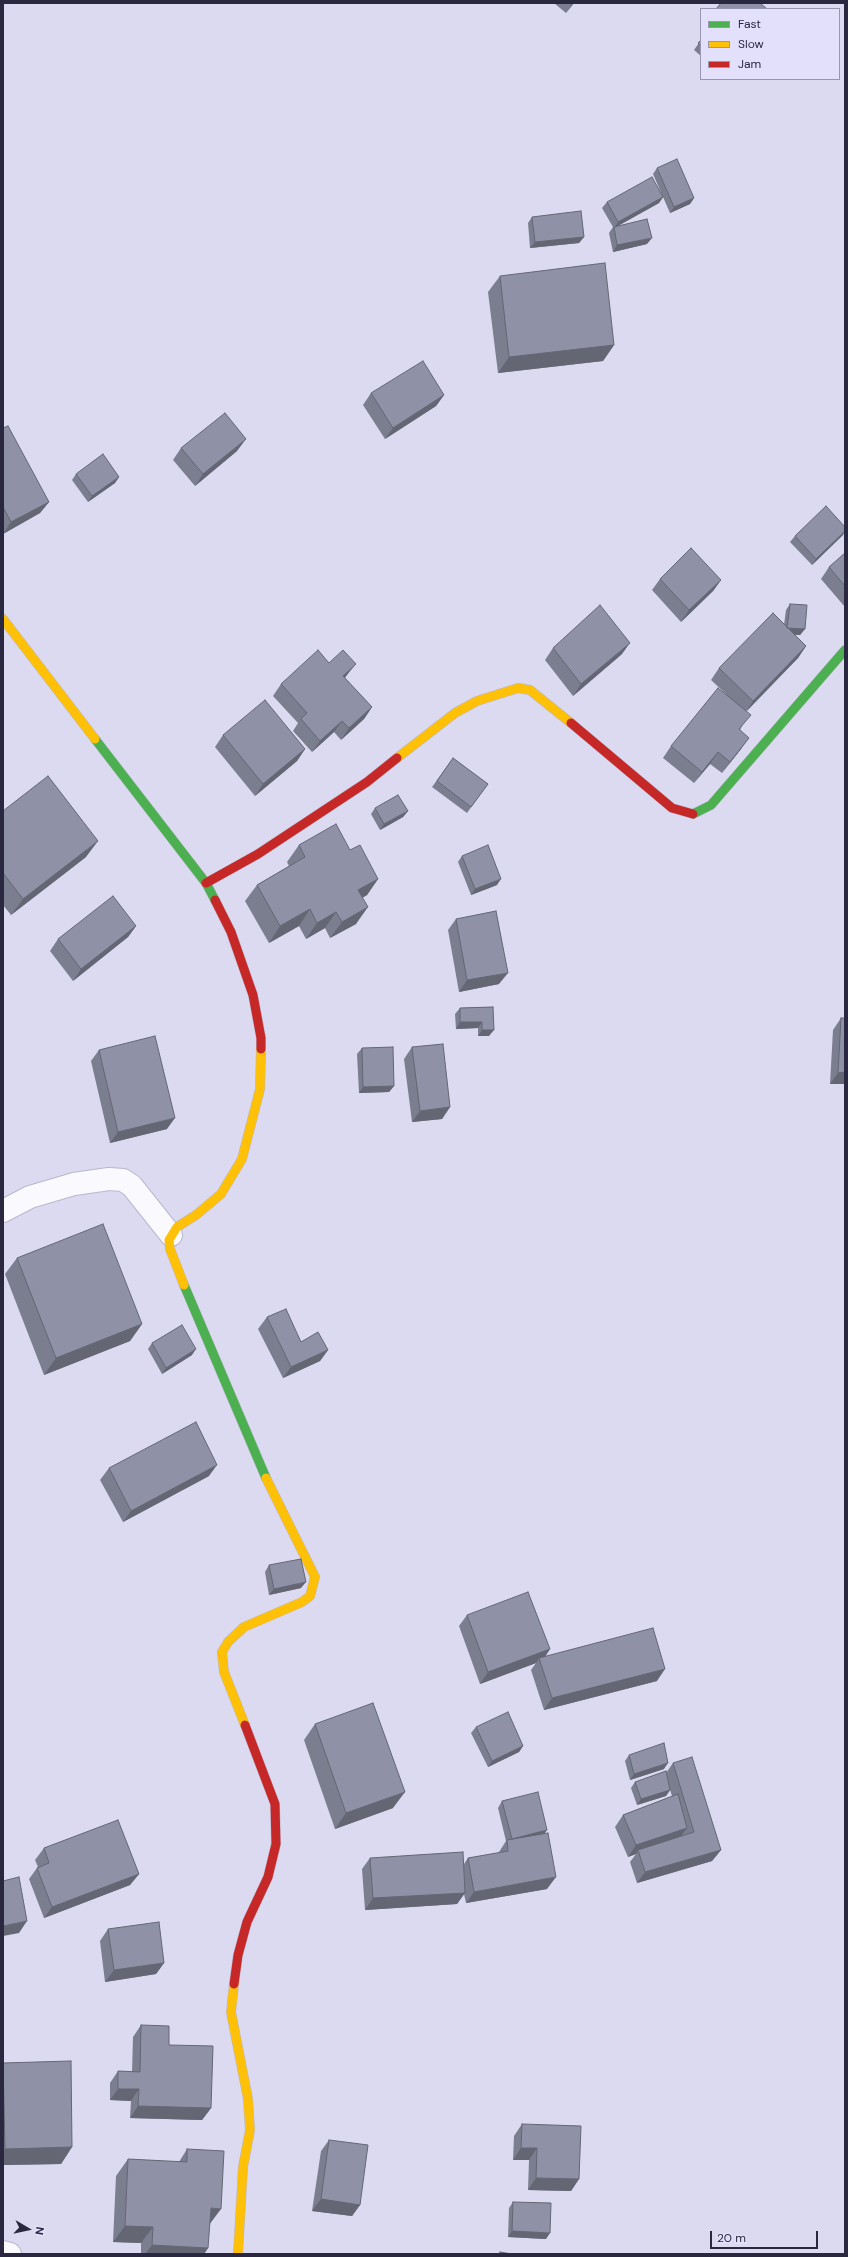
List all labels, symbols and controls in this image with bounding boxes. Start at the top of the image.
legend [700,8,840,80]
text: Fast [738,16,761,32]
text: Slow [738,36,764,52]
text: Jam [738,56,761,72]
north arrow [8,2209,48,2249]
scale bar [712,2223,820,2249]
text: N [32,2226,47,2236]
text: 20 m [717,2230,746,2246]

